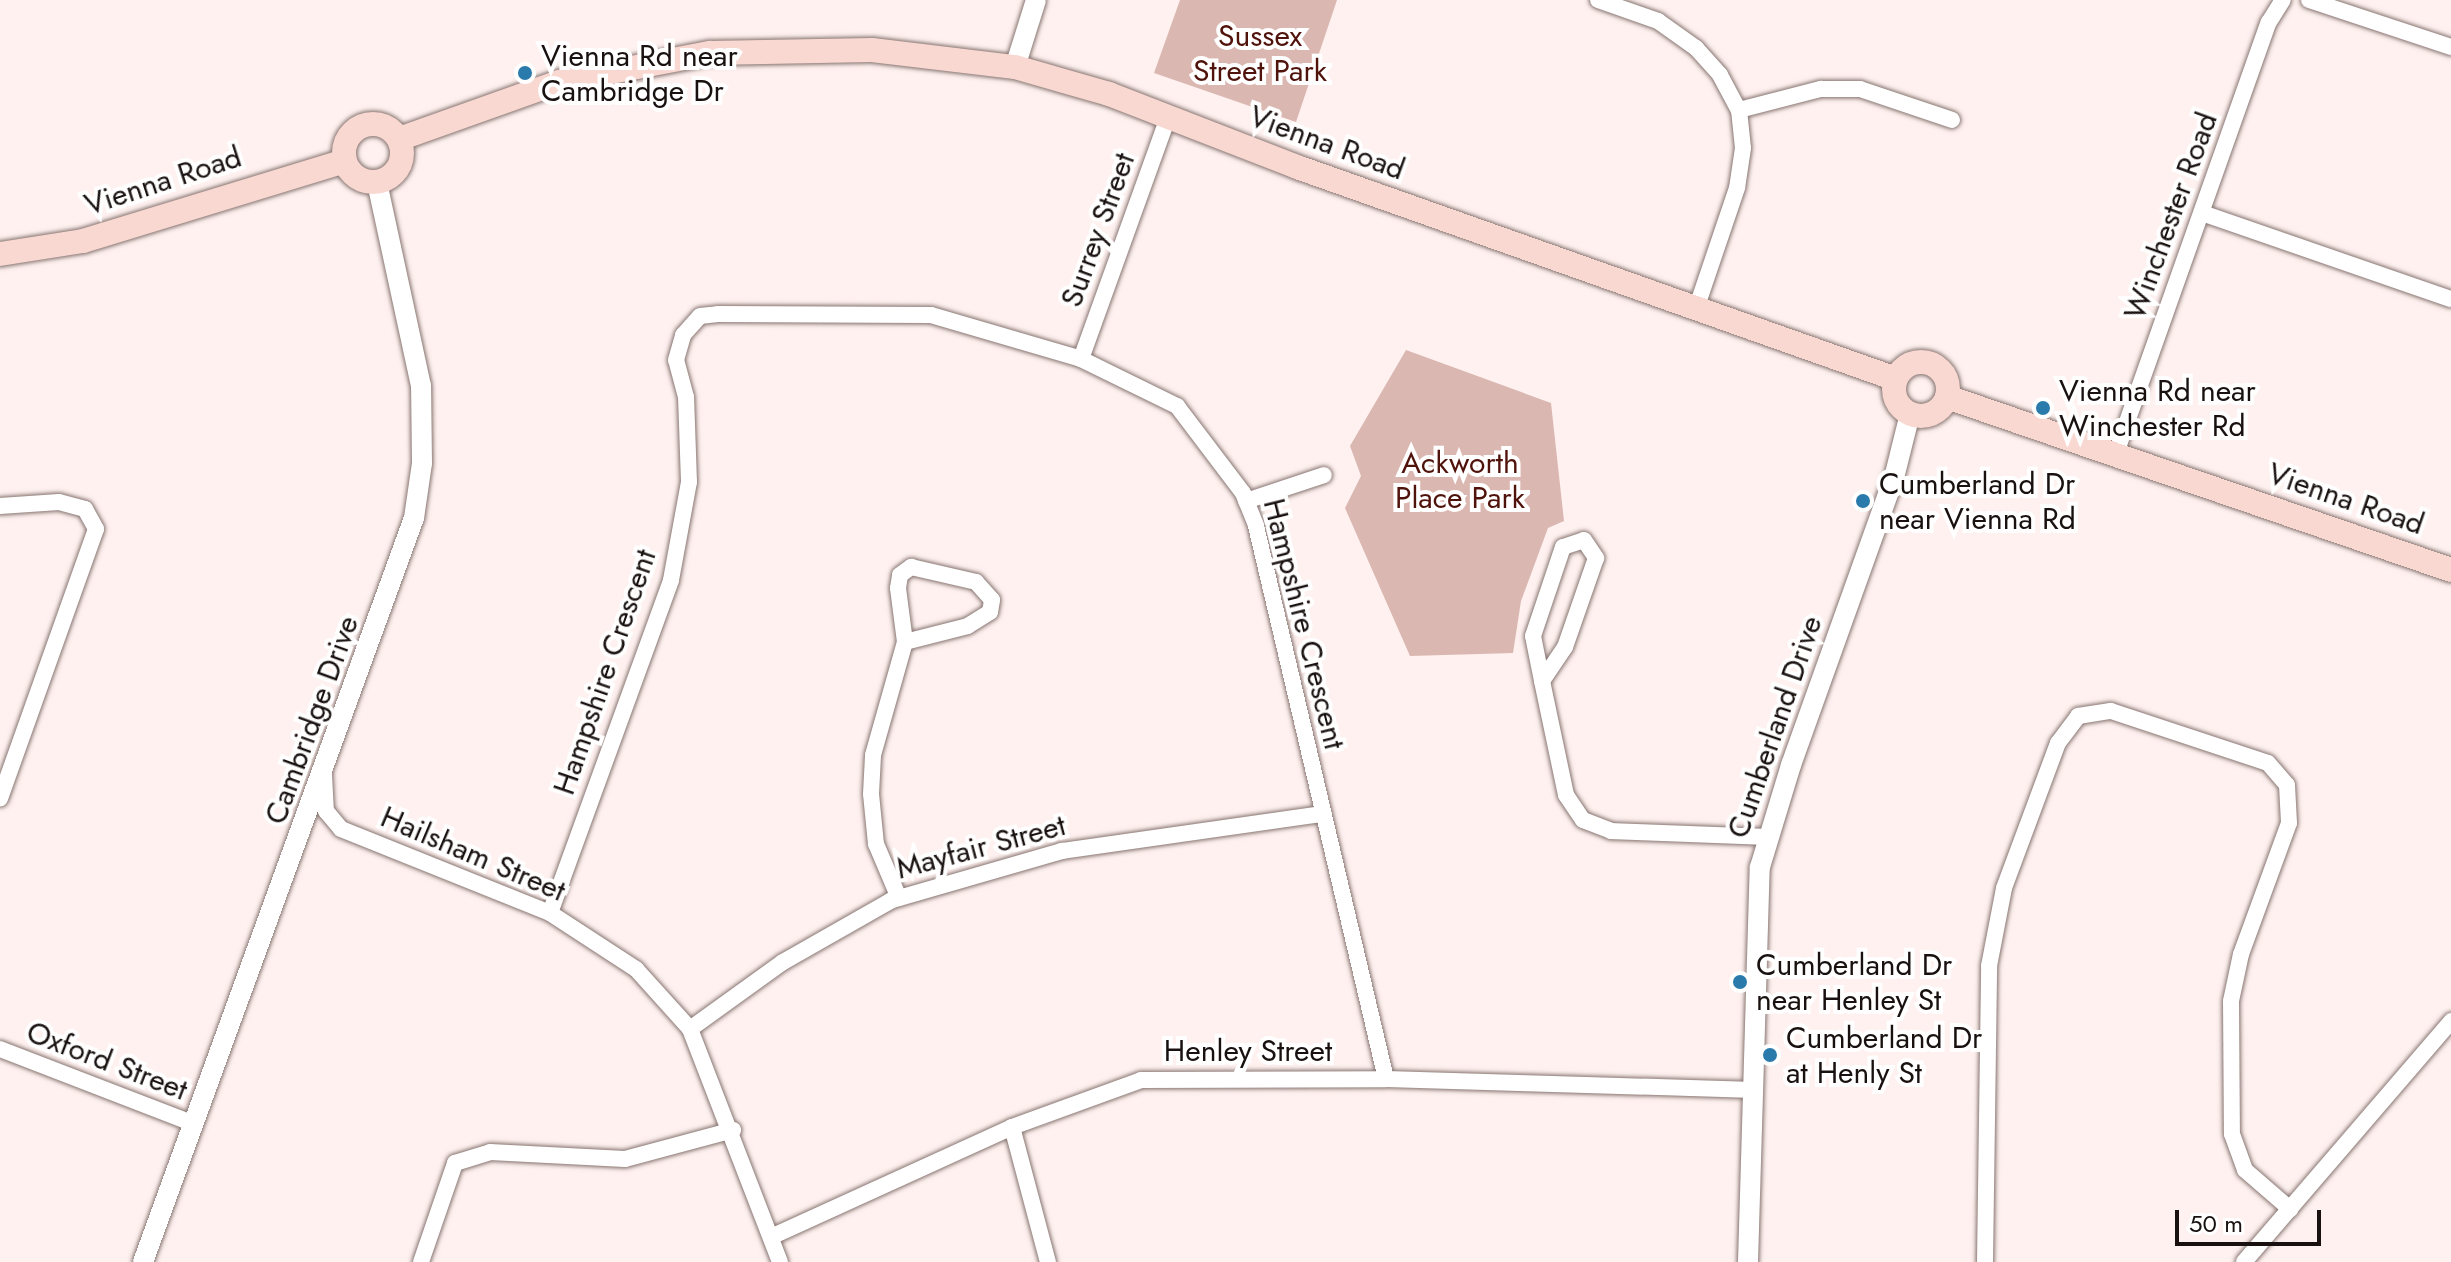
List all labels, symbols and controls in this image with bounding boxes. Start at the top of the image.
park label: Sussex Street Park [1193,18,1327,88]
place label: Vienna Rd near Cambridge Dr [541,38,738,108]
marker: Vienna Rd near Cambridge Dr [516,64,534,82]
street label: Vienna Road [1244,98,1410,188]
street label: Winchester Road [2117,108,2225,324]
street label: Vienna Road [80,139,246,223]
street label: Surrey Street [1054,148,1142,312]
place label: Vienna Rd near Winchester Rd [2059,373,2256,444]
marker: Vienna Rd near Winchester Rd [2034,399,2052,417]
park label: Ackworth Place Park [1395,445,1525,516]
street label: Vienna Road [2263,455,2429,543]
place label: Cumberland Dr near Vienna Rd [1879,466,2076,536]
marker: Cumberland Dr near Vienna Rd [1854,492,1872,510]
street label: Hampshire Crescent [1255,495,1353,753]
street label: Hampshire Crescent [546,545,664,799]
street label: Cambridge Drive [258,611,366,829]
street label: Cumberland Drive [1720,611,1830,843]
street label: Hailsham Street [375,799,571,909]
street label: Mayfair Street [893,807,1069,887]
place label: Cumberland Dr near Henley St [1756,947,1952,1018]
marker: Cumberland Dr near Henley St [1731,973,1749,991]
street label: Oxford Street [22,1014,192,1108]
place label: Cumberland Dr at Henly St [1786,1020,1982,1090]
street label: Henley Street [1164,1033,1332,1069]
marker: Cumberland Dr at Henly St [1761,1046,1779,1064]
scale bar [2179,1194,2325,1244]
text: 50 m [2189,1206,2243,1241]

